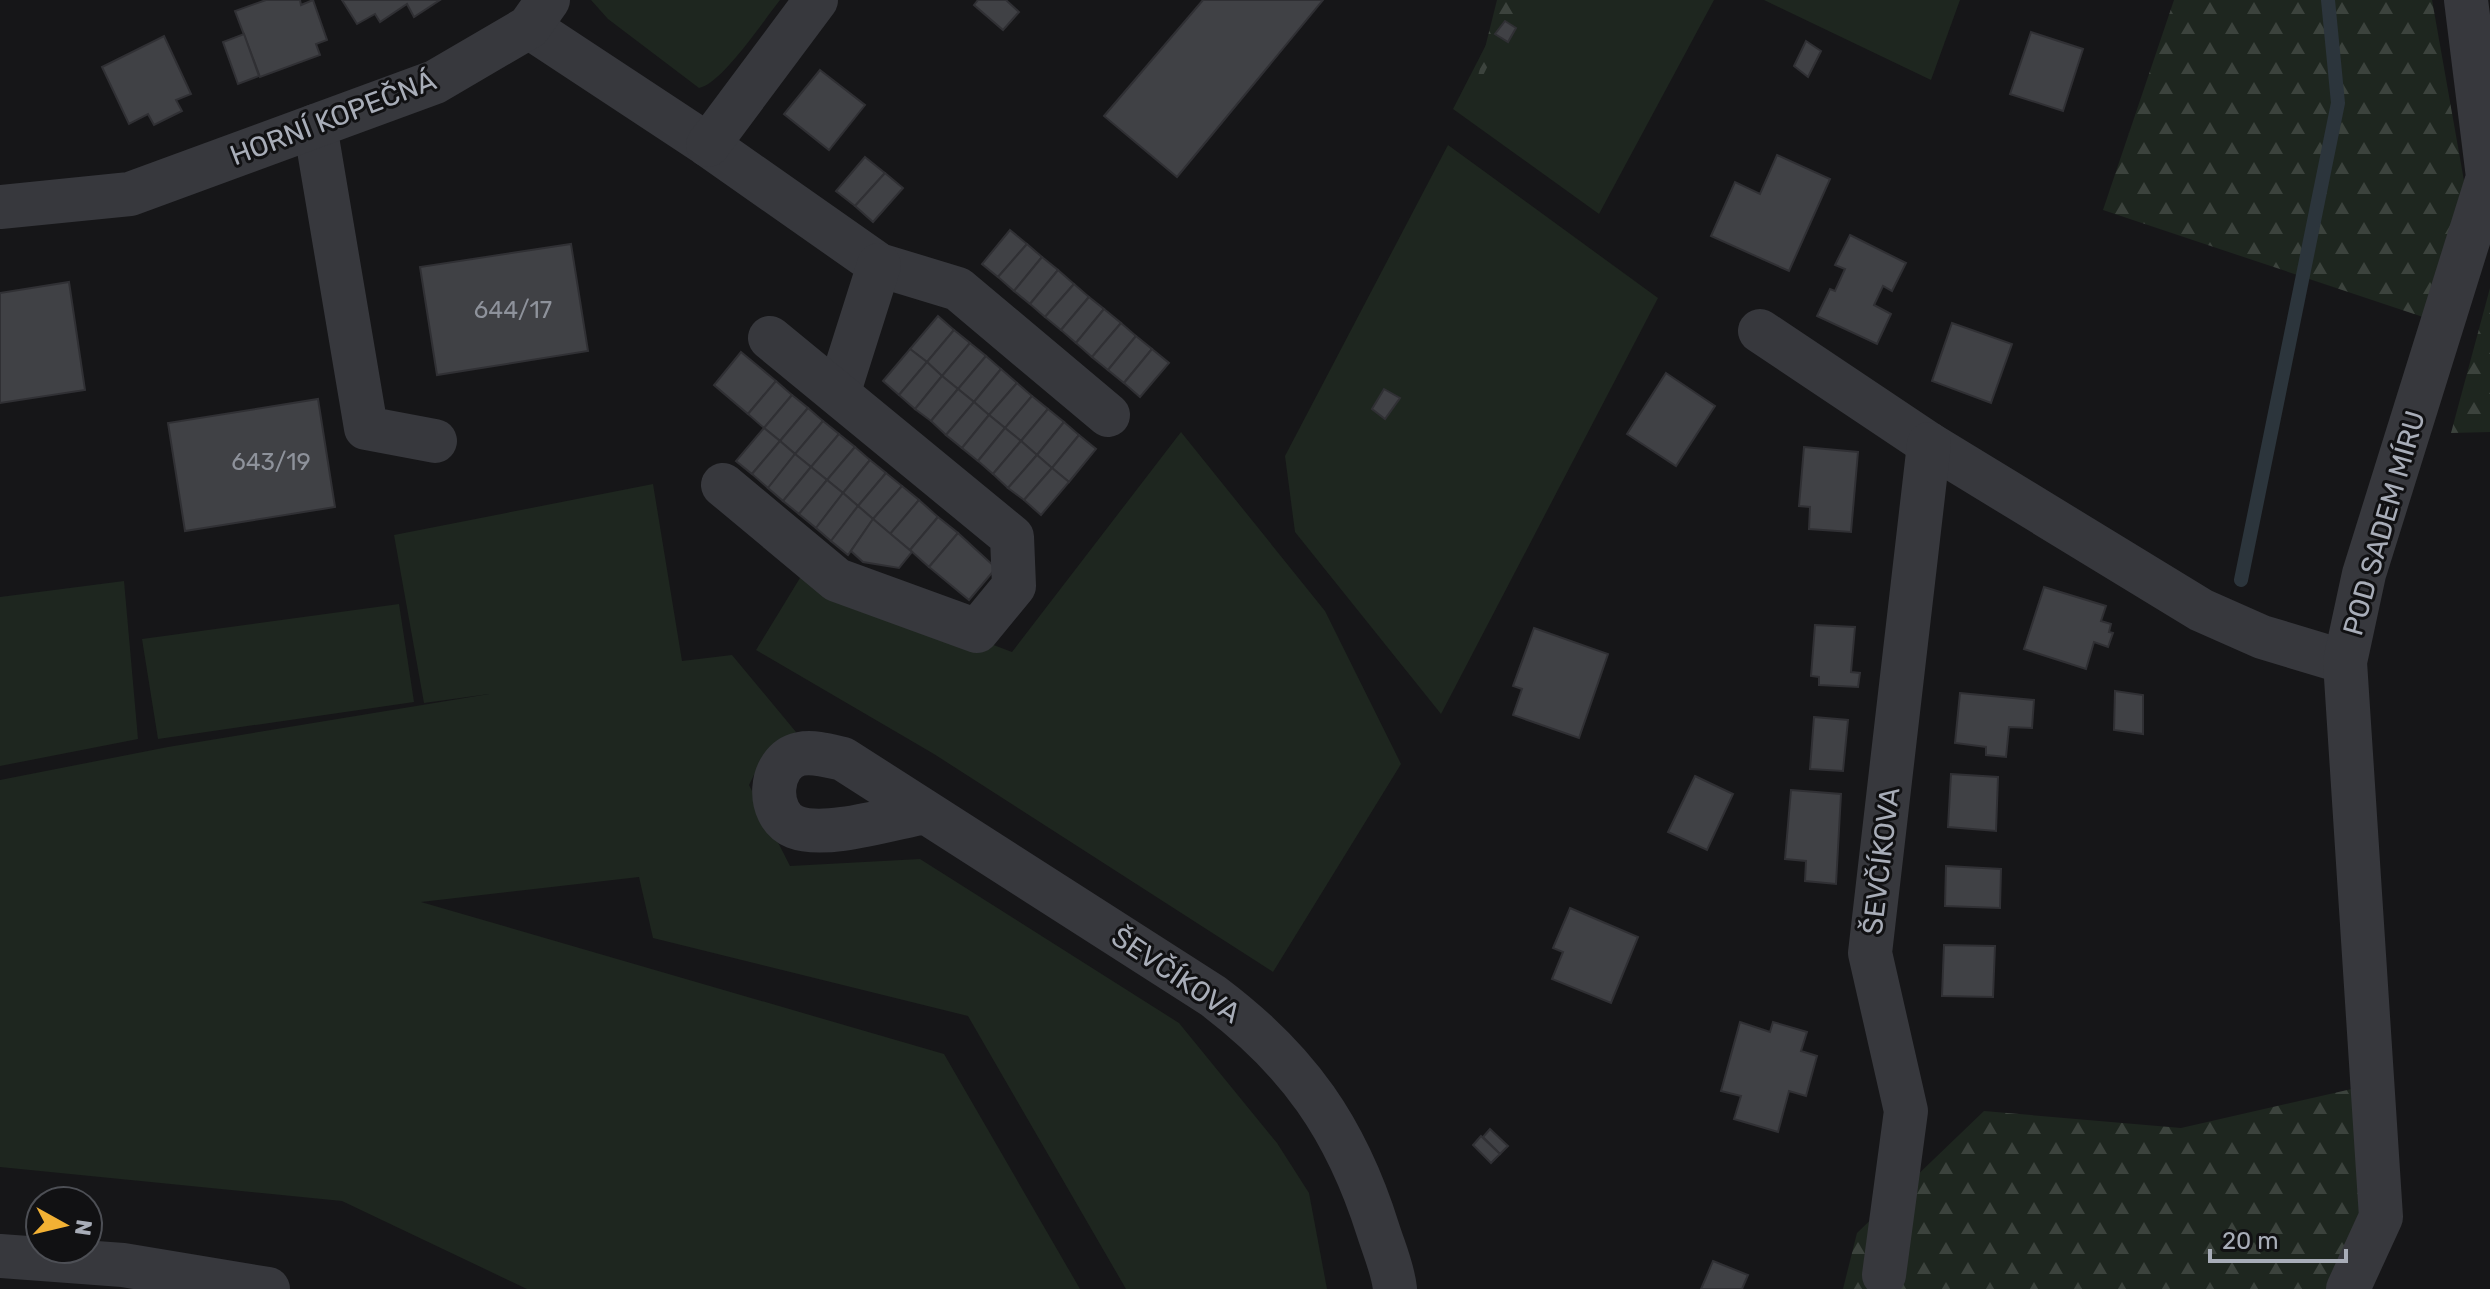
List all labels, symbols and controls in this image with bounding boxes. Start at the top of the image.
street label: HORNÍ KOPEČNÁ [225,64,441,172]
house number: 644/17 [474,296,552,324]
street label: POD SADEM MÍRU [2336,407,2432,639]
house number: 643/19 [231,448,311,476]
street label: ŠEVČÍKOVA [1856,785,1906,937]
street label: ŠEVČÍKOVA [1105,920,1247,1030]
north arrow [24,1185,104,1265]
scale bar [2210,1213,2346,1263]
text: N [69,1218,98,1237]
text: 20 m [2222,1227,2279,1255]

